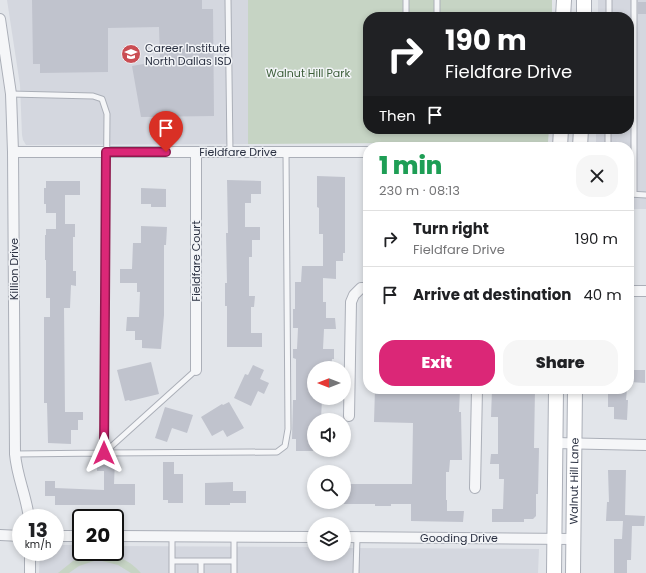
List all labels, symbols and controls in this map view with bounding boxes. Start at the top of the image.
text: 190 m [445,21,527,60]
icon: right [379,28,431,80]
place label: Career Institute North Dallas ISD [145,40,232,69]
school or university icon: Career Institute North Dallas ISD [120,43,142,65]
text: Fieldfare Drive [445,59,572,84]
park label: Walnut Hill Park [266,65,350,81]
icon: arrive [424,104,446,126]
text: Then [379,105,416,126]
pin [149,111,183,152]
icon: arrive [155,117,177,139]
street label: Fieldfare Drive [199,144,277,160]
text: 1 min [379,149,442,182]
button: close [576,155,618,197]
text: 230 m · 08:13 [379,181,460,200]
text: Turn right [413,218,489,239]
street label: Fieldfare Court [188,221,204,301]
icon: right [379,228,401,250]
text: 190 m [575,228,618,249]
street label: Killion Drive [6,238,22,300]
text: Fieldfare Drive [413,240,505,259]
icon: arrive [379,284,401,306]
text: Arrive at destination [413,284,571,305]
text: 40 m [583,284,622,305]
button: Exit [379,340,495,386]
button: Share [503,340,618,386]
north arrow [307,361,351,405]
map controls [307,361,351,561]
button: sound [307,413,351,457]
position arrow [83,432,125,474]
street label: Walnut Hill Lane [566,437,582,524]
button: search [307,465,351,509]
speed limit sign: 20 [72,509,124,561]
text: 13 [28,516,48,544]
button: layers [307,517,351,561]
street label: Gooding Drive [420,530,498,546]
text: km/h [25,537,51,552]

